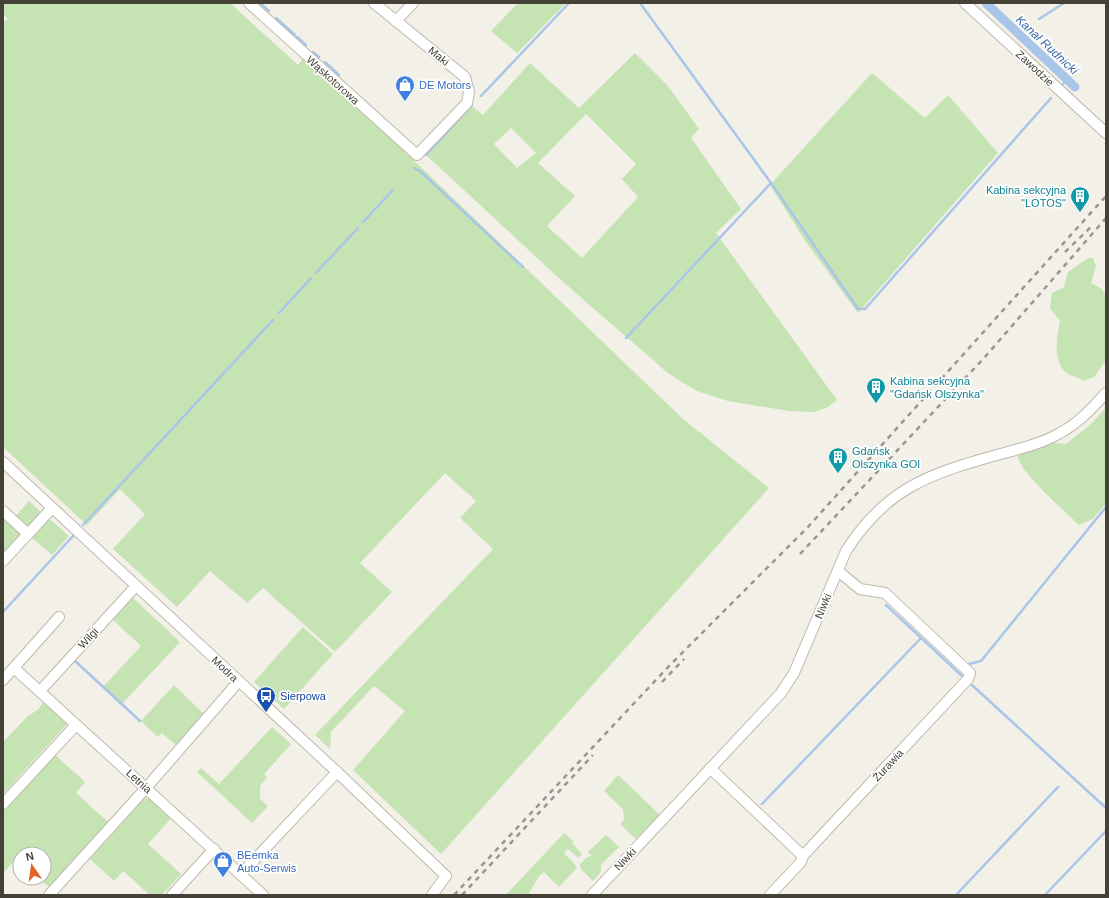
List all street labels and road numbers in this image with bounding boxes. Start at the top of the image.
street label: Maki [426,44,452,68]
street label: Zawodzie [1014,48,1056,88]
street label: Wąskotorowa [304,53,362,107]
street label: Niwki [812,592,834,620]
street label: Wilgi [76,625,100,651]
street label: Modra [210,654,241,685]
street label: Żurawia [870,746,906,783]
street label: Letnia [124,767,155,796]
street label: Niwki [612,845,638,873]

